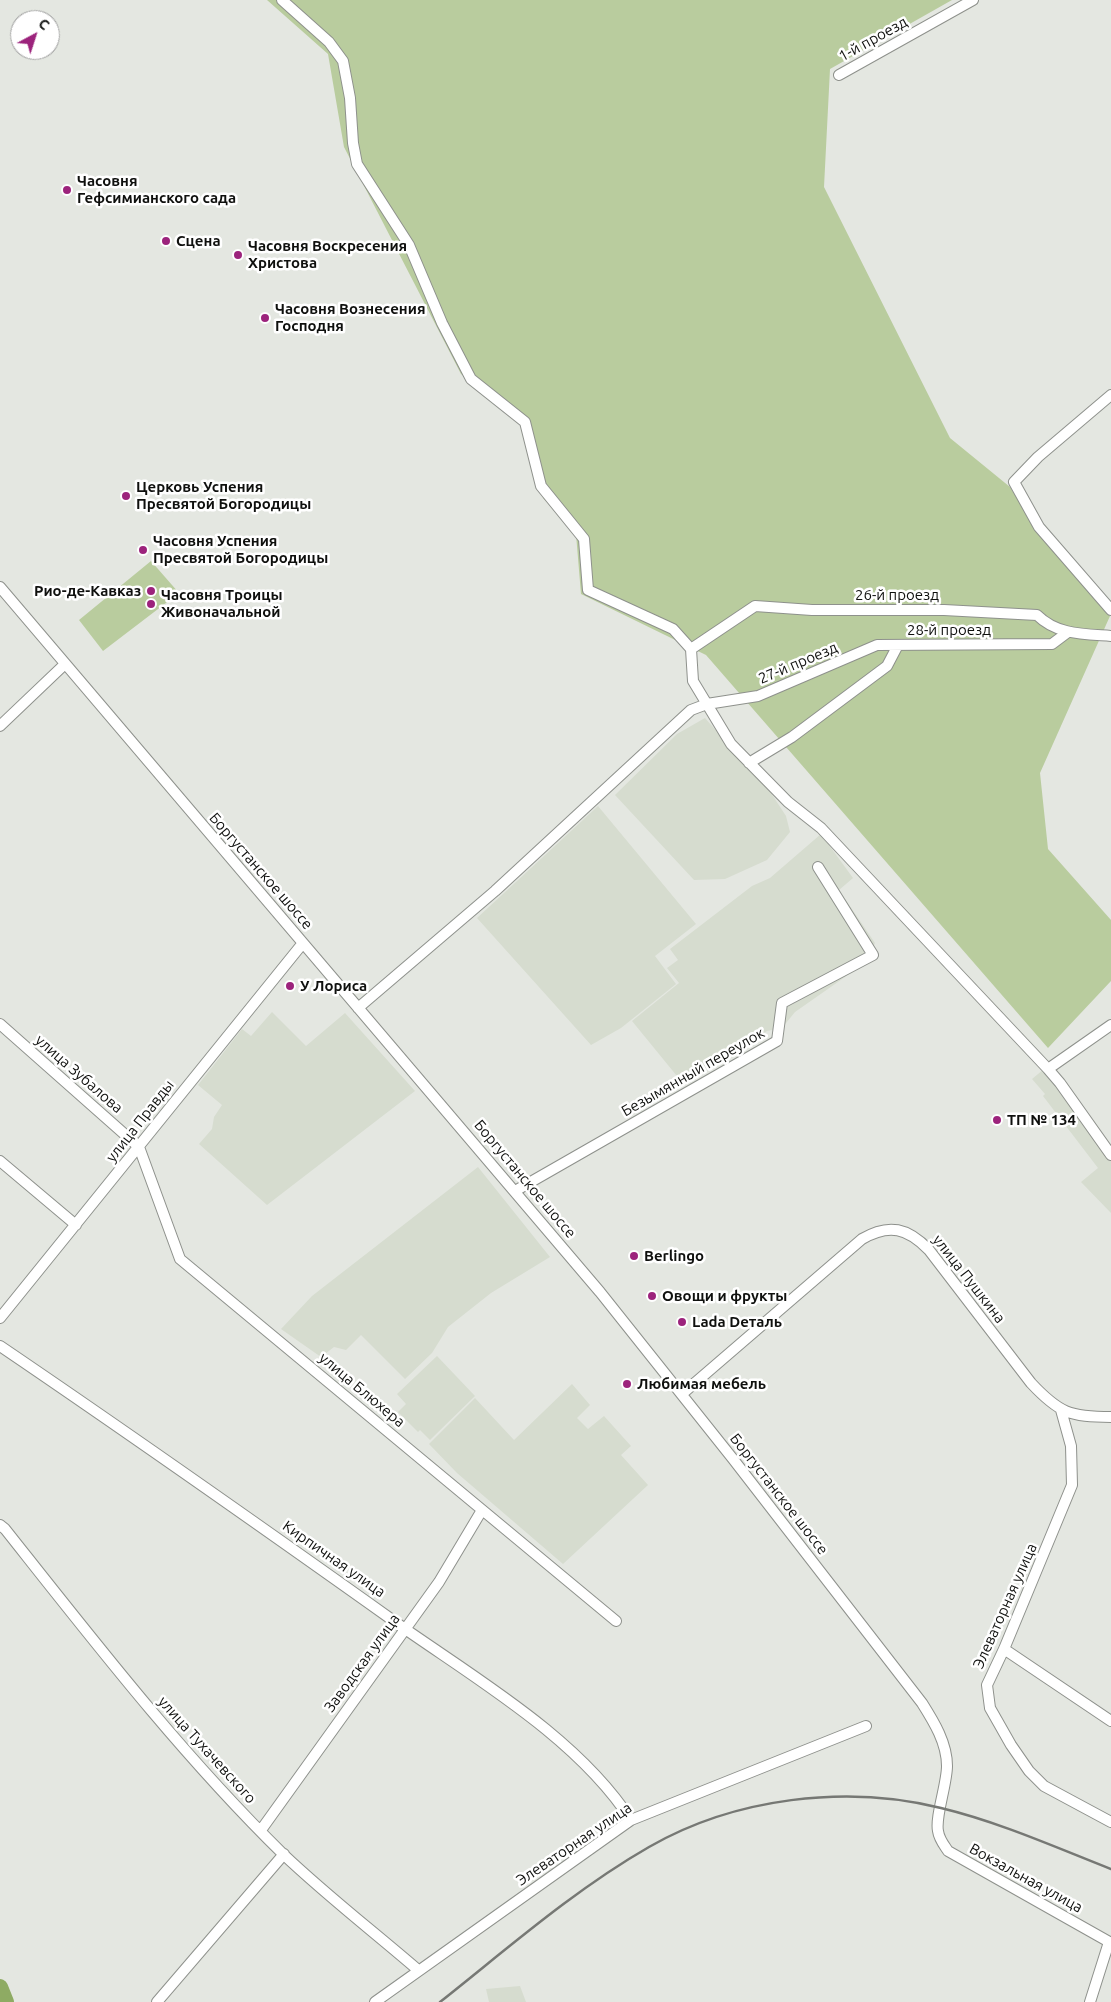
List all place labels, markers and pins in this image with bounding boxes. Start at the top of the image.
place label: Часовня Гефсимианского сада [77,172,236,207]
marker: Часовня Гефсимианского сада [61,184,73,196]
place label: Сцена [176,232,221,250]
marker: Сцена [160,235,172,247]
place label: Часовня Воскресения Христова [248,237,407,272]
marker: Часовня Воскресения Христова [232,249,244,261]
place label: Часовня Вознесения Господня [275,300,425,335]
marker: Часовня Вознесения Господня [259,312,271,324]
place label: Церковь Успения Пресвятой Богородицы [136,478,311,513]
marker: Церковь Успения Пресвятой Богородицы [120,490,132,502]
place label: Часовня Успения Пресвятой Богородицы [153,532,328,567]
marker: Часовня Успения Пресвятой Богородицы [137,544,149,556]
place label: Рио-де-Кавказ [34,582,141,600]
marker: Рио-де-Кавказ [145,585,157,597]
place label: Часовня Троицы Живоначальной [161,586,282,621]
marker: Часовня Троицы Живоначальной [145,598,157,610]
place label: У Лориса [300,977,367,995]
marker: У Лориса [284,980,296,992]
place label: ТП № 134 [1007,1111,1076,1129]
marker: ТП № 134 [991,1114,1003,1126]
place label: Berlingo [644,1247,704,1265]
marker: Berlingo [628,1250,640,1262]
place label: Овощи и фрукты [662,1287,787,1305]
marker: Овощи и фрукты [646,1290,658,1302]
place label: Lada Dеталь [692,1313,782,1331]
marker: Lada Dеталь [676,1316,688,1328]
place label: Любимая мебель [637,1375,766,1393]
marker: Любимая мебель [621,1378,633,1390]

